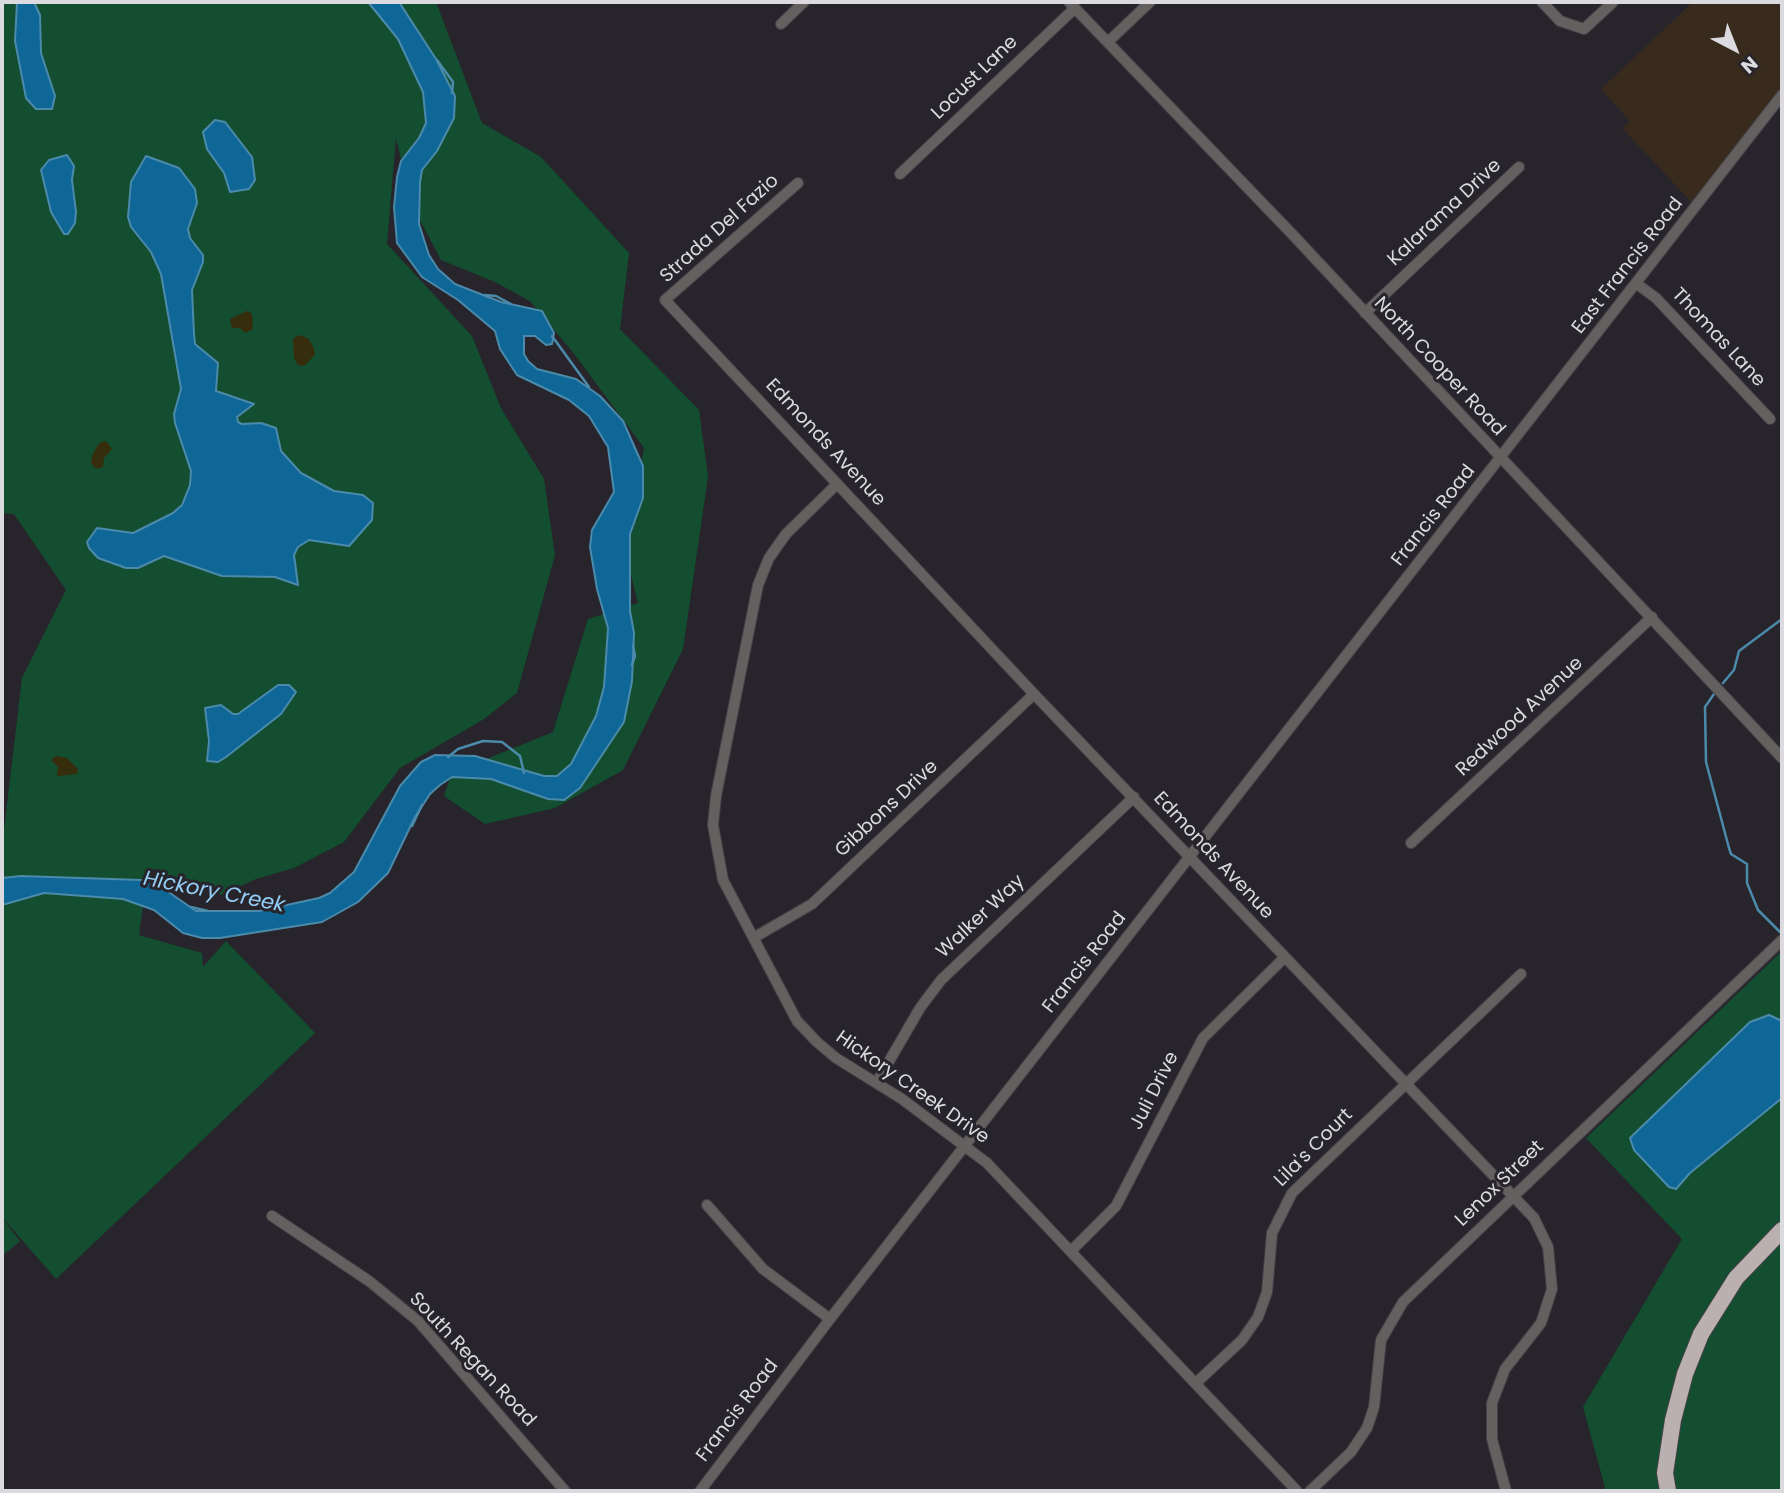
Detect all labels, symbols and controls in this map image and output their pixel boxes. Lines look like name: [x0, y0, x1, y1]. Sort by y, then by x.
north arrow: [1700, 14, 1770, 84]
street label: Locust Lane: [927, 31, 1023, 125]
text: N: [1735, 50, 1764, 80]
street label: Kalarama Drive: [1384, 155, 1506, 271]
street label: Strada Del Fazio: [656, 170, 784, 288]
street label: East Francis Road: [1568, 193, 1688, 339]
street label: Thomas Lane: [1666, 284, 1770, 392]
street label: North Cooper Road: [1369, 293, 1509, 441]
street label: Edmonds Avenue: [760, 375, 890, 511]
street label: Francis Road: [1387, 461, 1481, 571]
street label: Redwood Avenue: [1452, 652, 1588, 782]
street label: Gibbons Drive: [831, 756, 943, 862]
street label: Edmonds Avenue: [1148, 788, 1278, 924]
water label: Hickory Creek: [141, 867, 287, 919]
street label: Walker Way: [932, 871, 1030, 963]
street label: Francis Road: [1038, 908, 1132, 1018]
street label: Hickory Creek Drive: [831, 1026, 993, 1150]
street label: Juli Drive: [1126, 1048, 1184, 1134]
street label: Lila's Court: [1270, 1104, 1358, 1192]
street label: Lenox Street: [1451, 1136, 1549, 1232]
street label: South Regan Road: [404, 1288, 540, 1432]
street label: Francis Road: [692, 1355, 784, 1467]

